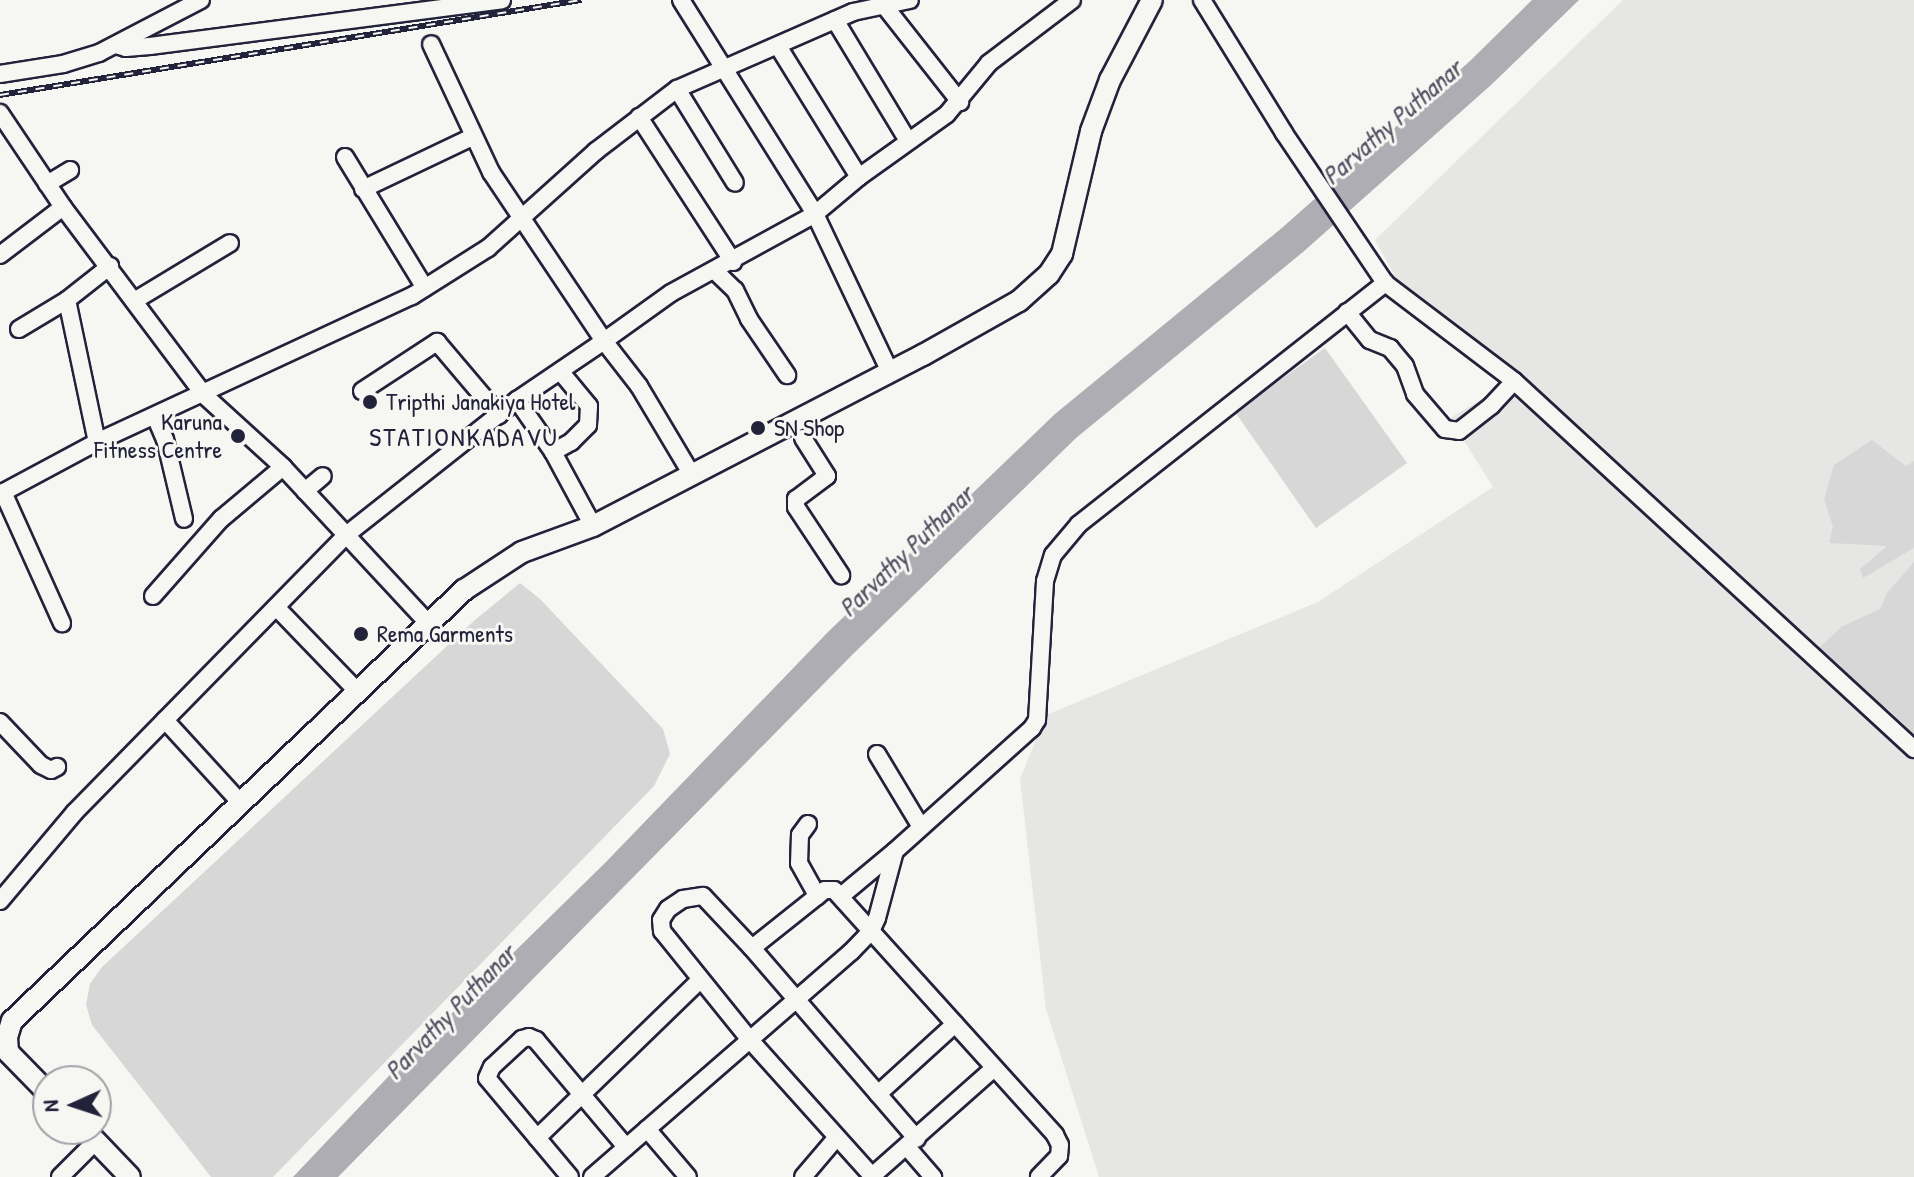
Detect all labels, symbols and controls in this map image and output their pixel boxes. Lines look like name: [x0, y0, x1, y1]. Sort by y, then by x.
water label: Parvathy Puthanar: [1316, 53, 1468, 191]
place label: Tripthi Janakiya Hotel: [386, 388, 575, 416]
marker: Tripthi Janakiya Hotel: [361, 393, 379, 411]
place label: Karuna Fitness Centre: [94, 408, 222, 464]
place label: SN Shop: [774, 414, 844, 442]
marker: SN Shop: [749, 419, 767, 437]
district label: STATIONKADAVU: [369, 421, 559, 453]
marker: Karuna Fitness Centre: [229, 427, 247, 445]
water label: Parvathy Puthanar: [832, 479, 980, 623]
place label: Rema Garments: [377, 620, 513, 648]
marker: Rema Garments: [352, 625, 370, 643]
water label: Parvathy Puthanar: [378, 938, 522, 1086]
north arrow: [32, 1065, 112, 1145]
text: N: [35, 1100, 65, 1113]

